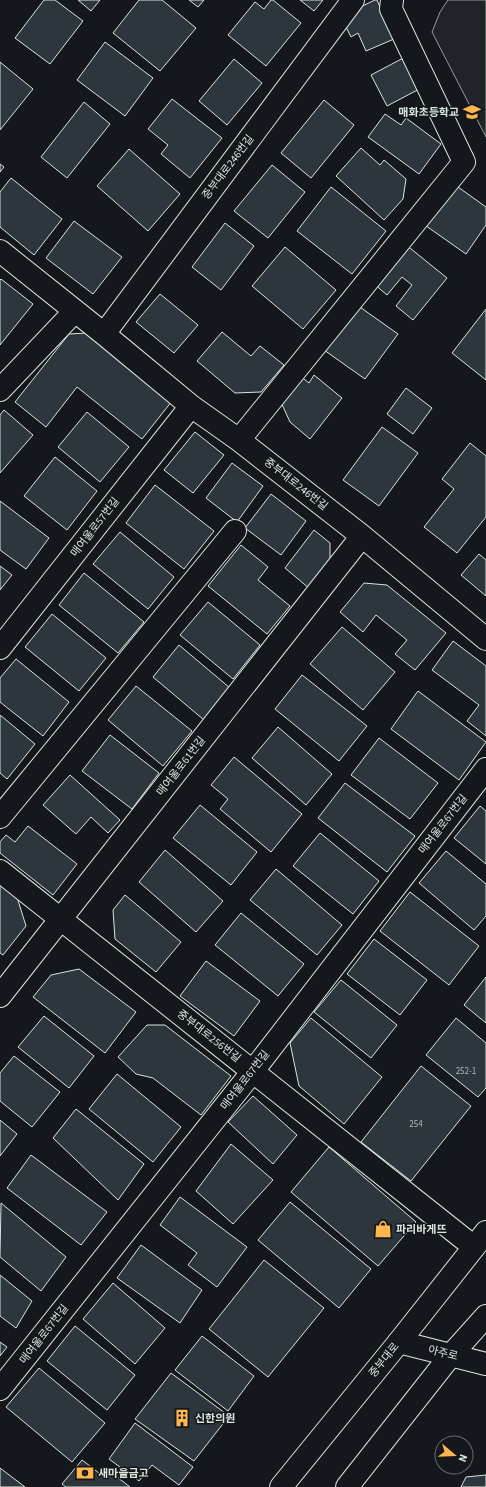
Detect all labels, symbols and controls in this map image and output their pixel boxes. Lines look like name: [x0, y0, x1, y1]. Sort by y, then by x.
school or university icon: 매화초등학교: [462, 102, 482, 122]
place label: 매화초등학교: [398, 105, 459, 120]
street label: 중부대로246번길: [199, 132, 257, 202]
street label: 중부대로246번길: [261, 454, 331, 514]
street label: 매여울로57번길: [67, 494, 123, 560]
street label: 매여울로61번길: [153, 733, 209, 799]
street label: 매여울로67번길: [415, 791, 471, 857]
street label: 중부대로256번길: [174, 1006, 244, 1066]
street label: 매여울로67번길: [217, 1047, 273, 1113]
house number: 252-1: [456, 1065, 476, 1078]
house number: 254: [409, 1118, 423, 1131]
shop icon: 파리바게뜨: [373, 1219, 393, 1239]
place label: 파리바게뜨: [396, 1222, 447, 1237]
street label: 매여울로67번길: [16, 1301, 72, 1367]
street label: 중부대로: [365, 1340, 403, 1380]
street label: 아주로: [426, 1342, 460, 1364]
building icon: 신한의원: [172, 1408, 192, 1428]
place label: 신한의원: [195, 1411, 235, 1426]
north arrow: [434, 1435, 474, 1475]
text: N: [455, 1452, 471, 1464]
bank icon: 새마을금고: [75, 1463, 95, 1483]
place label: 새마을금고: [98, 1466, 149, 1481]

